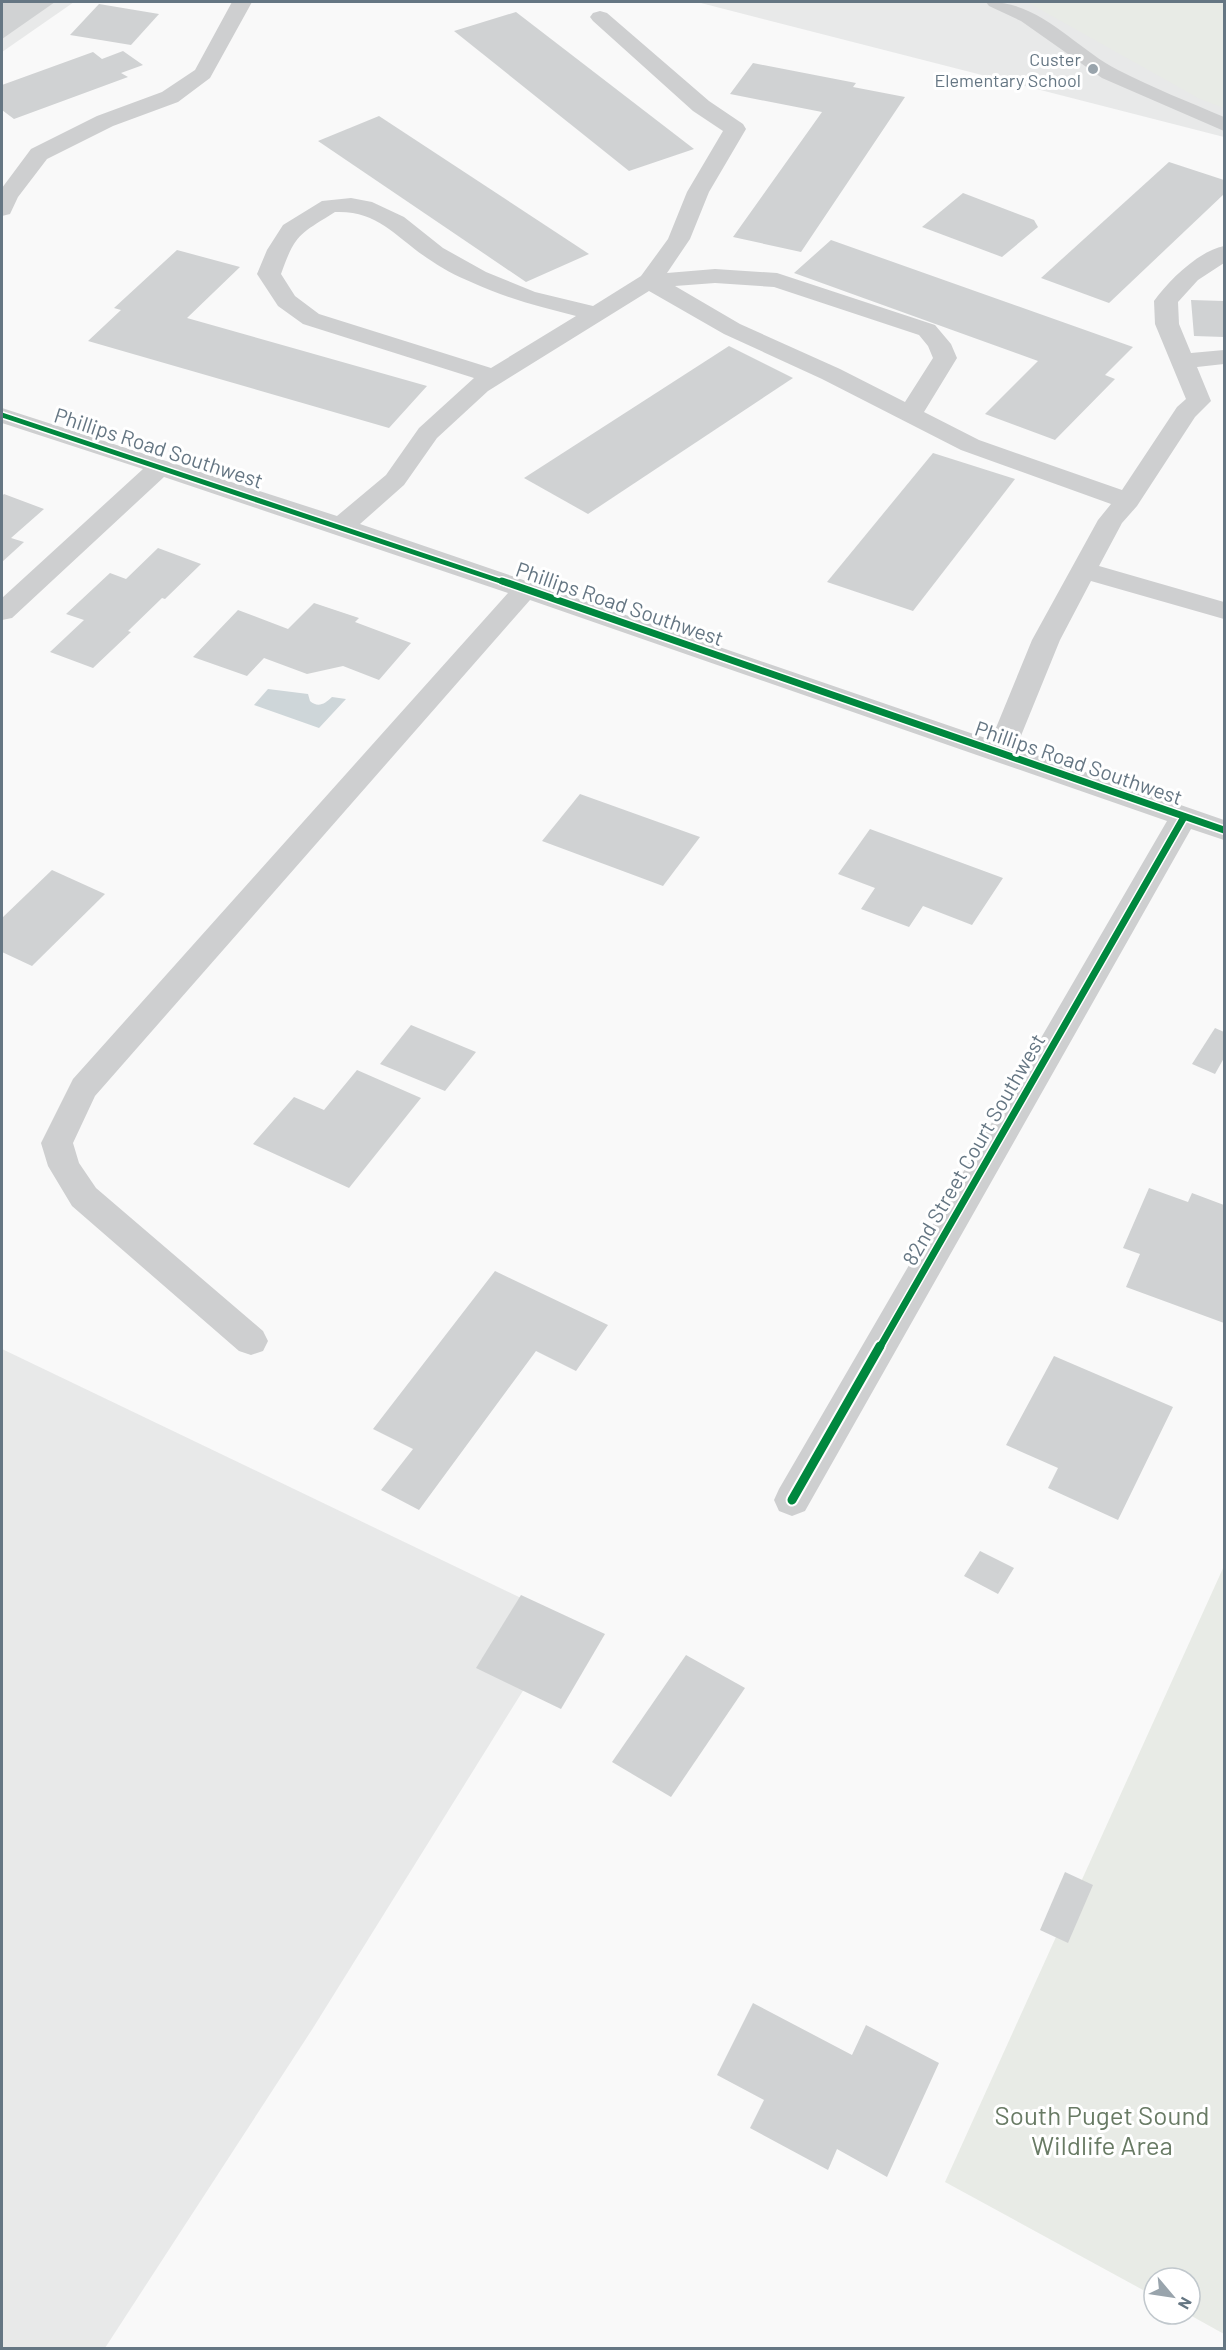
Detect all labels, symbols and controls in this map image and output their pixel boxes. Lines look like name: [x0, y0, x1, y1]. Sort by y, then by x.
place label: Custer Elementary School: [934, 48, 1081, 91]
marker: Custer Elementary School: [1086, 62, 1100, 76]
street label: Phillips Road Southwest: [52, 401, 266, 493]
street label: Phillips Road Southwest: [513, 556, 727, 650]
street label: Phillips Road Southwest: [972, 715, 1186, 809]
street label: 82nd Street Court Southwest: [896, 1029, 1050, 1269]
park label: South Puget Sound Wildlife Area: [995, 2099, 1209, 2160]
north arrow: [1142, 2266, 1202, 2326]
text: N: [1175, 2294, 1196, 2313]

